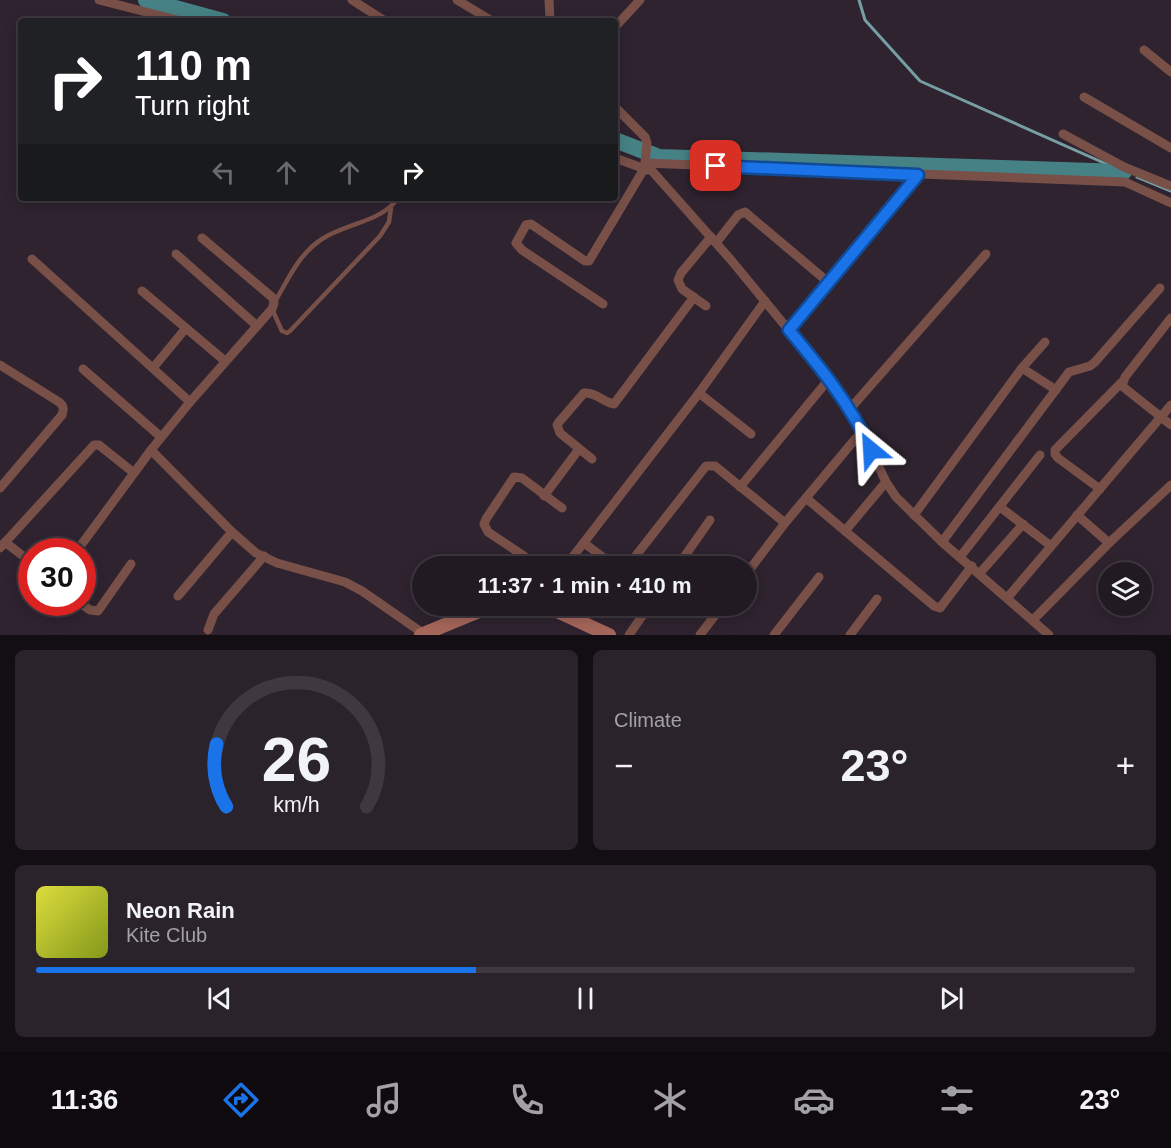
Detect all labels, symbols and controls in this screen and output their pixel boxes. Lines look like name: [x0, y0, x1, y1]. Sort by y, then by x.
icon: right: [36, 42, 114, 120]
text: 110 m: [135, 42, 252, 89]
text: Turn right: [135, 91, 250, 121]
pin: [690, 140, 741, 191]
icon: arrive: [699, 149, 732, 182]
icon: left: [207, 156, 240, 189]
icon: ahead: [270, 156, 303, 189]
icon: ahead: [333, 156, 366, 189]
icon: right: [396, 156, 429, 189]
position arrow: [839, 418, 903, 482]
speed limit sign: 30: [18, 538, 96, 616]
map controls: [1098, 562, 1152, 616]
button: layers: [1098, 562, 1152, 616]
text: 11:37 · 1 min · 410 m: [478, 573, 692, 598]
text: Climate: [614, 709, 682, 731]
text: 26: [262, 725, 331, 794]
text: 23°: [840, 740, 909, 791]
text: −: [614, 747, 633, 784]
text: +: [1116, 747, 1135, 784]
text: km/h: [273, 793, 320, 817]
text: Neon Rain: [126, 898, 235, 923]
text: Kite Club: [126, 924, 207, 946]
icon: previous: [203, 982, 236, 1015]
icon: pause: [569, 982, 602, 1015]
icon: next: [935, 982, 968, 1015]
icon: directions: [220, 1079, 262, 1121]
icon: music: [363, 1079, 405, 1121]
icon: phone: [506, 1079, 548, 1121]
icon: climate: [649, 1079, 691, 1121]
icon: car: [793, 1079, 835, 1121]
icon: filters: [936, 1079, 978, 1121]
text: 11:36: [51, 1085, 118, 1115]
text: 23°: [1079, 1085, 1120, 1115]

